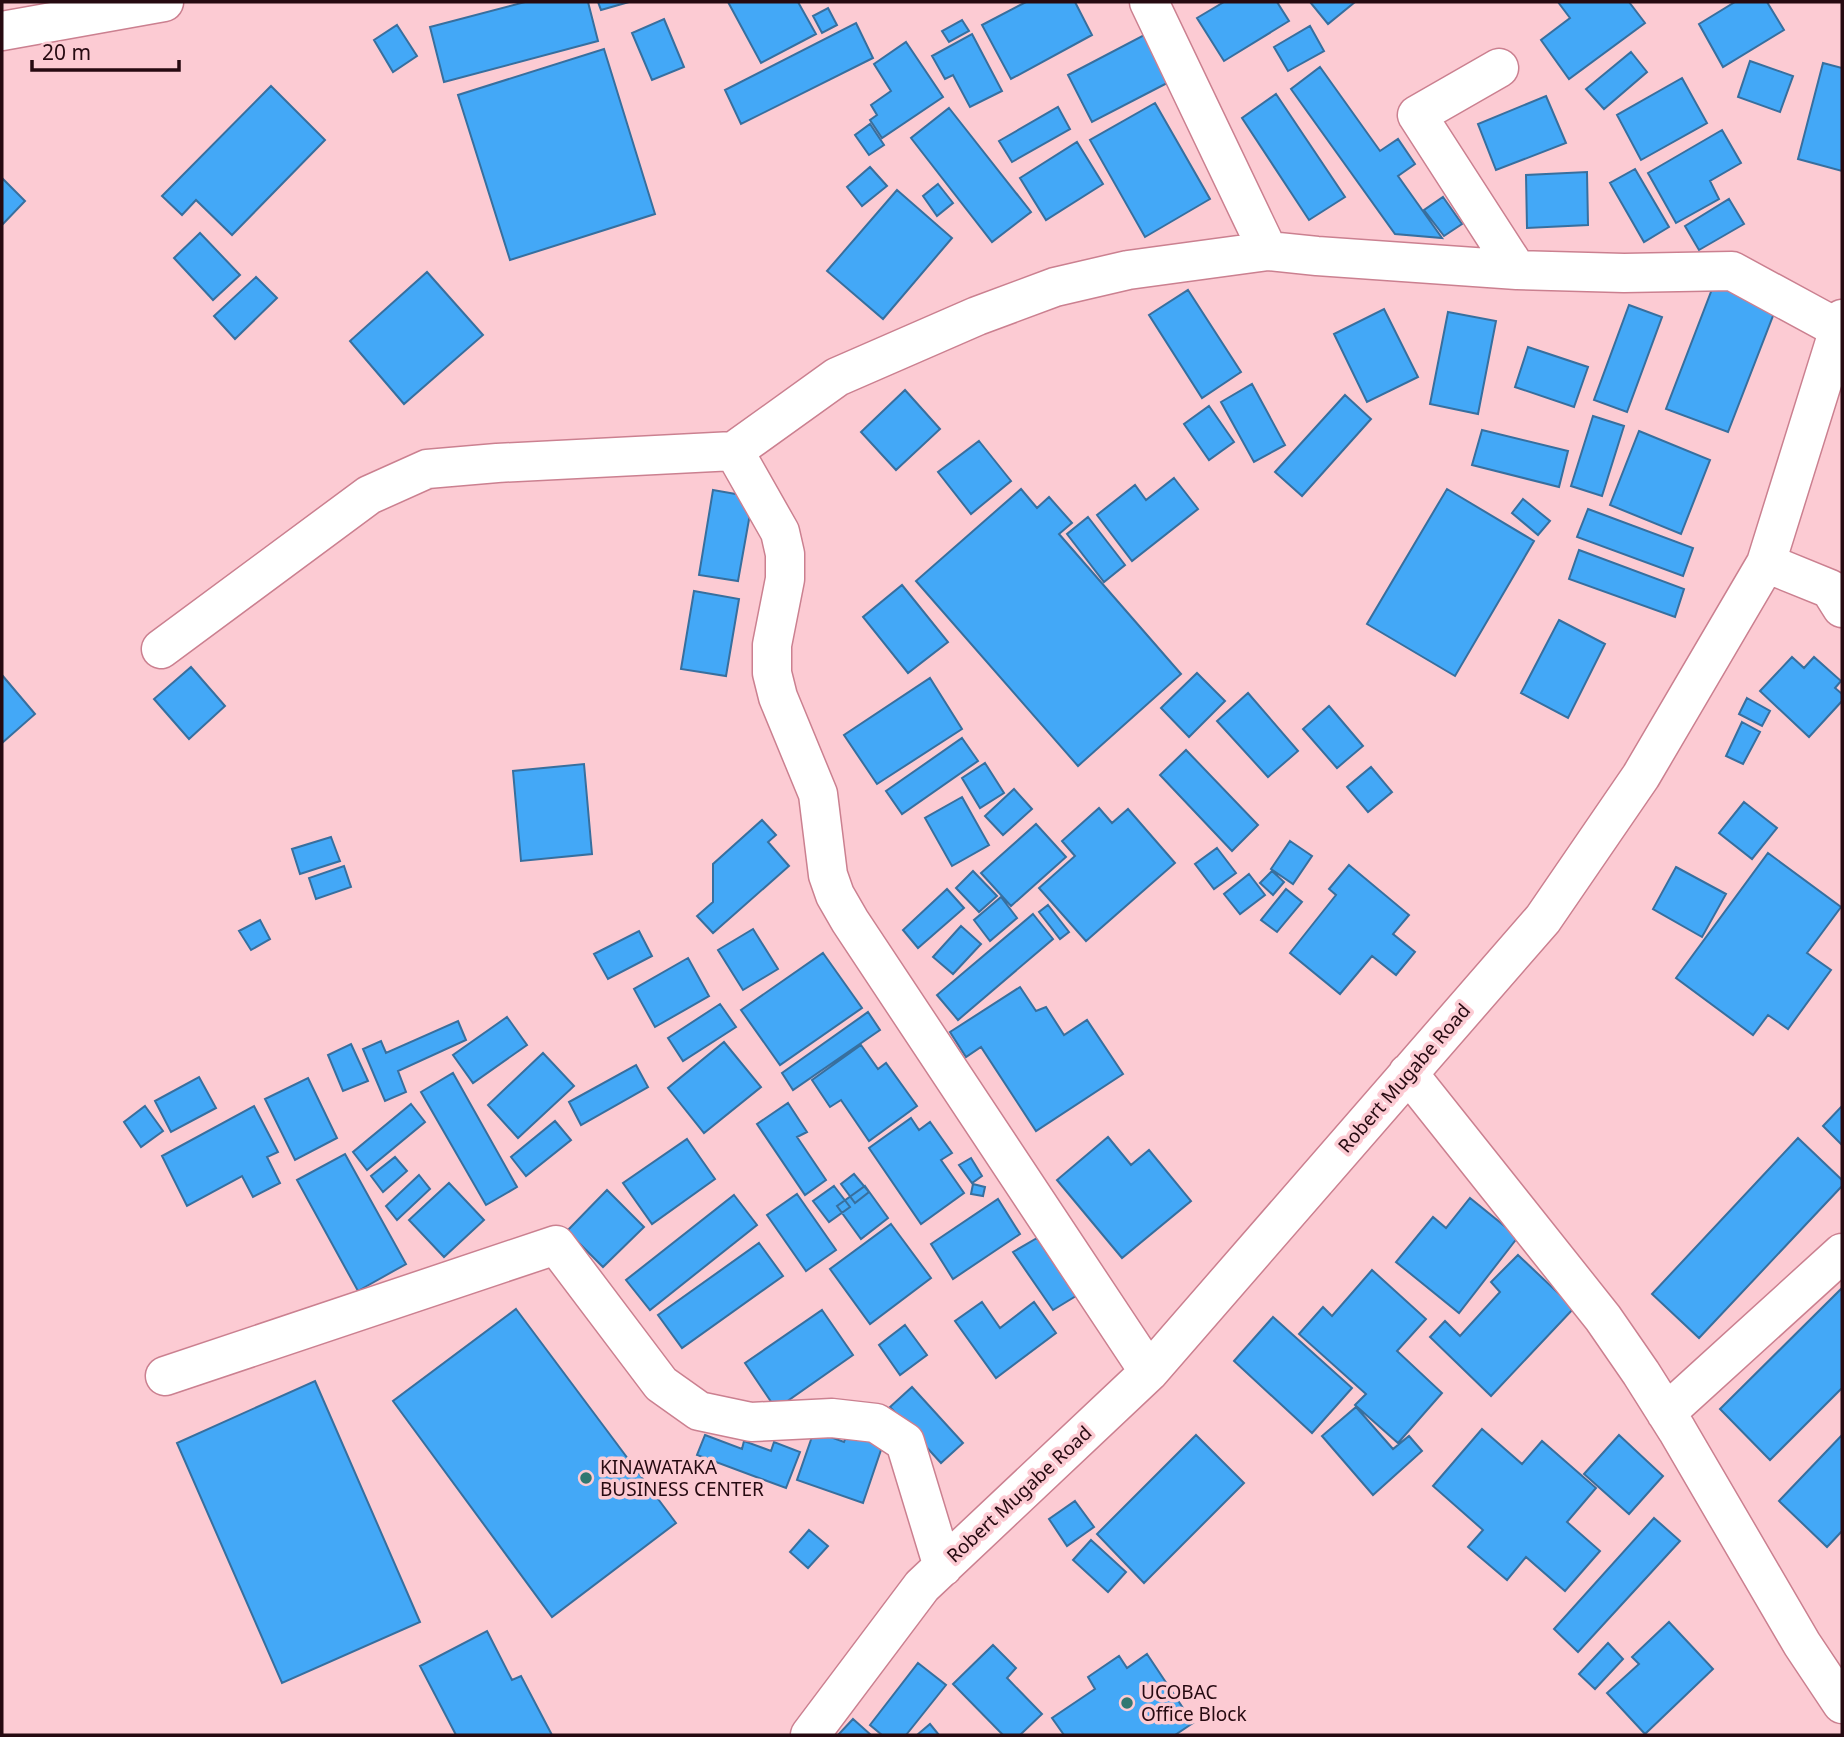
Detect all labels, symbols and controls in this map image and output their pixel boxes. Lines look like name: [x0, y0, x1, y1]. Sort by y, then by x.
scale bar: [32, 28, 178, 72]
text: 20 m: [42, 38, 91, 66]
street label: Robert Mugabe Road: [1332, 998, 1476, 1158]
street label: Robert Mugabe Road: [941, 1420, 1097, 1568]
place label: KINAWATAKA BUSINESS CENTER: [600, 1454, 764, 1502]
marker: KINAWATAKA BUSINESS CENTER: [578, 1470, 594, 1486]
place label: UCOBAC Office Block: [1141, 1679, 1247, 1727]
marker: UCOBAC Office Block: [1119, 1695, 1135, 1711]

